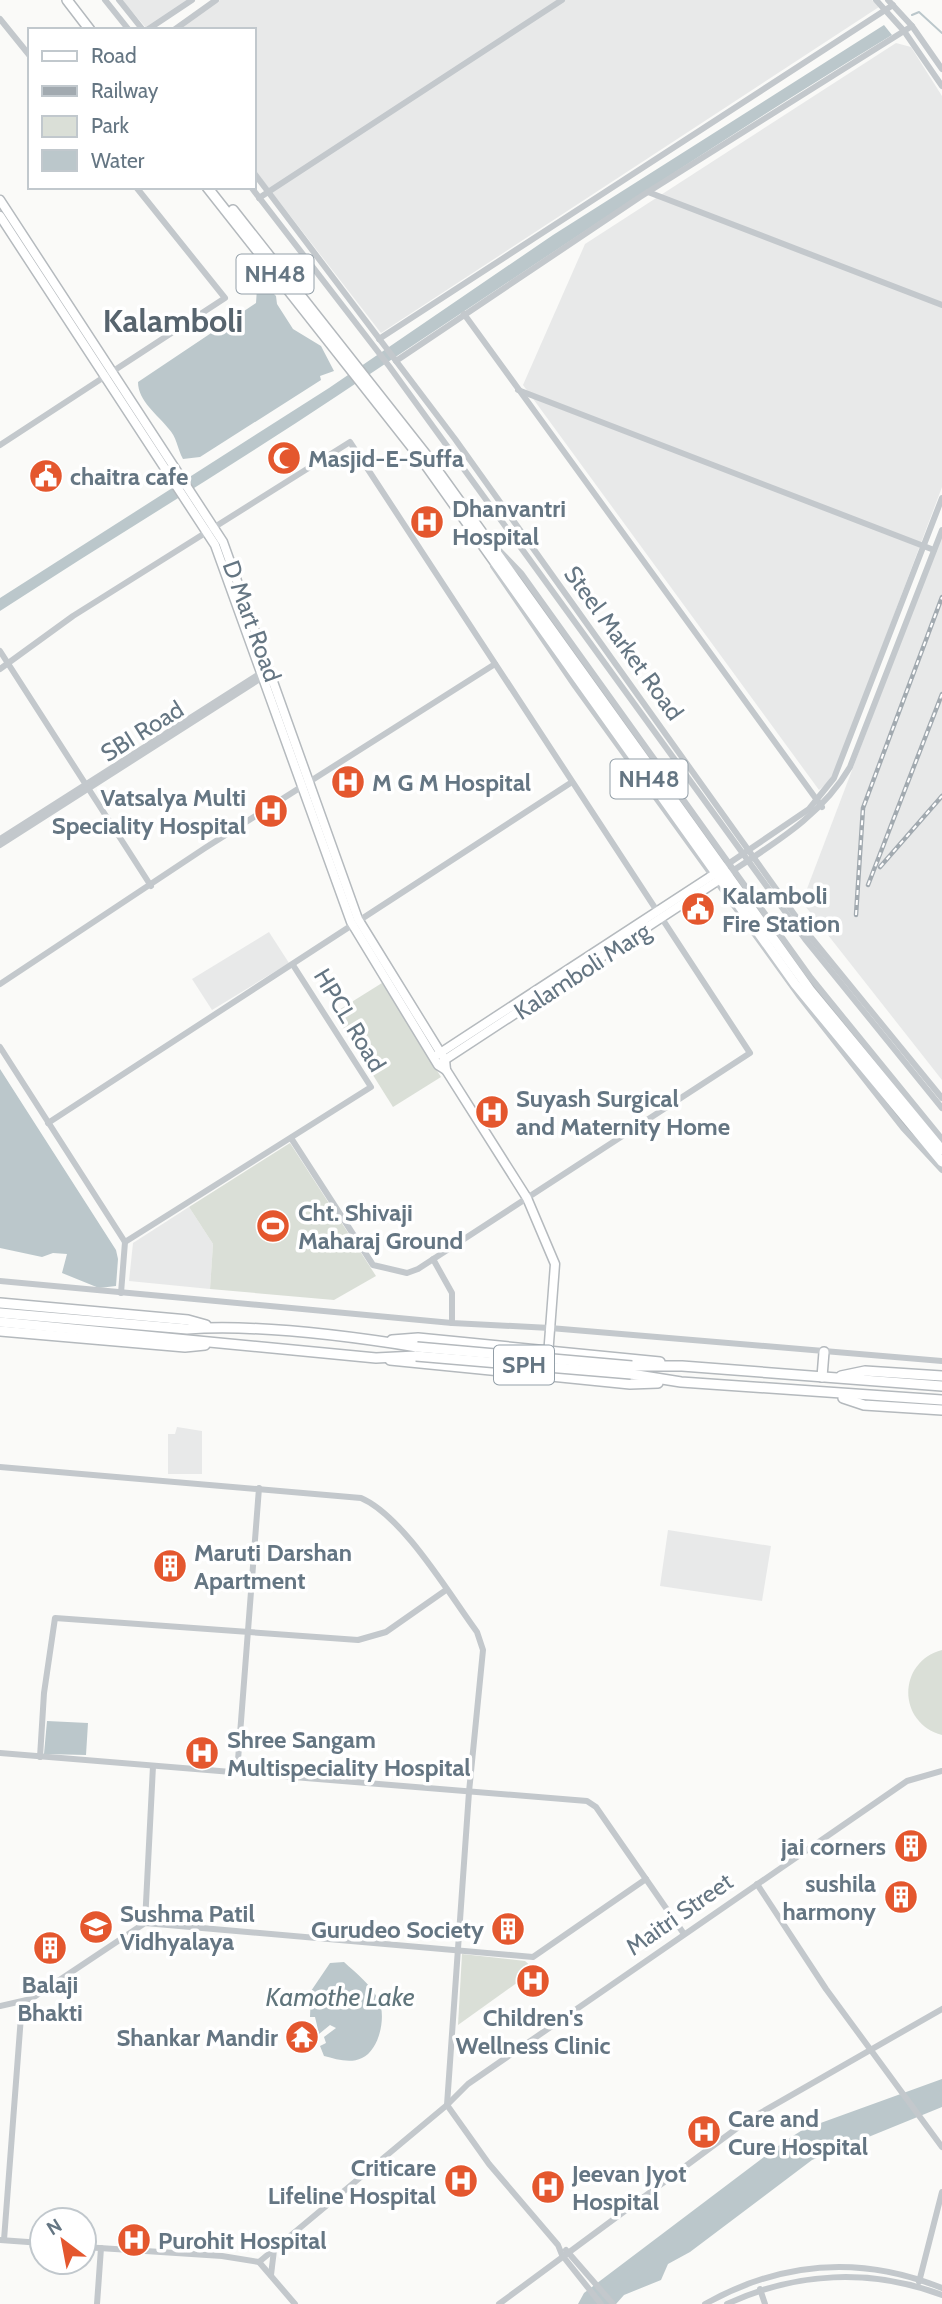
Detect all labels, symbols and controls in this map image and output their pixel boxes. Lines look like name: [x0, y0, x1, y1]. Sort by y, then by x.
legend: [28, 28, 256, 189]
text: Road: [91, 43, 137, 68]
text: Railway: [91, 78, 159, 103]
text: Park: [91, 113, 129, 138]
text: Water: [91, 148, 145, 173]
road number: NH48: [236, 255, 314, 294]
district label: Kalamboli: [103, 301, 243, 340]
mosque icon: Masjid-E-Suffa: [265, 439, 303, 477]
place label: Masjid-E-Suffa: [308, 444, 464, 473]
public building icon: chaitra cafe: [27, 457, 65, 495]
place label: chaitra cafe: [70, 462, 188, 491]
place label: Dhanvantri Hospital: [452, 494, 566, 551]
hospital icon: Dhanvantri Hospital: [408, 503, 446, 541]
street label: D Mart Road: [217, 556, 287, 686]
street label: Steel Market Road: [558, 560, 690, 726]
street label: SBI Road: [95, 694, 189, 768]
road number: NH48: [610, 760, 688, 799]
hospital icon: M G M Hospital: [329, 763, 367, 801]
place label: M G M Hospital: [372, 768, 531, 797]
place label: Vatsalya Multi Speciality Hospital: [52, 783, 246, 840]
hospital icon: Vatsalya Multi Speciality Hospital: [252, 792, 290, 830]
place label: Kalamboli Fire Station: [722, 881, 840, 938]
public building icon: Kalamboli Fire Station: [679, 890, 717, 928]
street label: Kalamboli Marg: [509, 916, 656, 1026]
street label: HPCL Road: [308, 963, 392, 1077]
place label: Suyash Surgical and Maternity Home: [516, 1084, 730, 1141]
hospital icon: Suyash Surgical and Maternity Home: [473, 1093, 511, 1131]
place label: Cht. Shivaji Maharaj Ground: [298, 1198, 463, 1255]
sports icon: Cht. Shivaji Maharaj Ground: [254, 1207, 292, 1245]
road number: SPH: [494, 1346, 554, 1384]
place label: Maruti Darshan Apartment: [194, 1538, 352, 1595]
building icon: Maruti Darshan Apartment: [151, 1547, 189, 1585]
place label: Shree Sangam Multispeciality Hospital: [227, 1725, 471, 1782]
hospital icon: Shree Sangam Multispeciality Hospital: [183, 1734, 221, 1772]
building icon: jai corners: [892, 1827, 930, 1865]
place label: jai corners: [780, 1832, 886, 1861]
street label: Maitri Street: [620, 1867, 738, 1961]
place label: sushila harmony: [783, 1869, 876, 1926]
building icon: sushila harmony: [882, 1878, 920, 1916]
place label: Sushma Patil Vidhyalaya: [120, 1899, 255, 1956]
school or university icon: Sushma Patil Vidhyalaya: [77, 1908, 115, 1946]
building icon: Gurudeo Society: [489, 1910, 527, 1948]
place label: Gurudeo Society: [311, 1915, 484, 1944]
building icon: Balaji Bhakti: [31, 1929, 69, 1967]
hospital icon: Children's Wellness Clinic: [514, 1962, 552, 2000]
place label: Balaji Bhakti: [17, 1970, 83, 2027]
water label: Kamothe Lake: [265, 1981, 415, 2013]
place label: Children's Wellness Clinic: [455, 2003, 611, 2060]
temple icon: Shankar Mandir: [283, 2018, 321, 2056]
place label: Shankar Mandir: [117, 2023, 278, 2052]
place label: Care and Cure Hospital: [728, 2104, 868, 2161]
hospital icon: Care and Cure Hospital: [685, 2113, 723, 2151]
place label: Criticare Lifeline Hospital: [268, 2153, 436, 2210]
place label: Jeevan Jyot Hospital: [571, 2159, 686, 2216]
hospital icon: Criticare Lifeline Hospital: [442, 2162, 480, 2200]
hospital icon: Jeevan Jyot Hospital: [529, 2168, 567, 2206]
north arrow: [28, 2206, 98, 2276]
text: N: [42, 2214, 66, 2240]
hospital icon: Purohit Hospital: [115, 2221, 153, 2259]
place label: Purohit Hospital: [158, 2226, 326, 2255]

